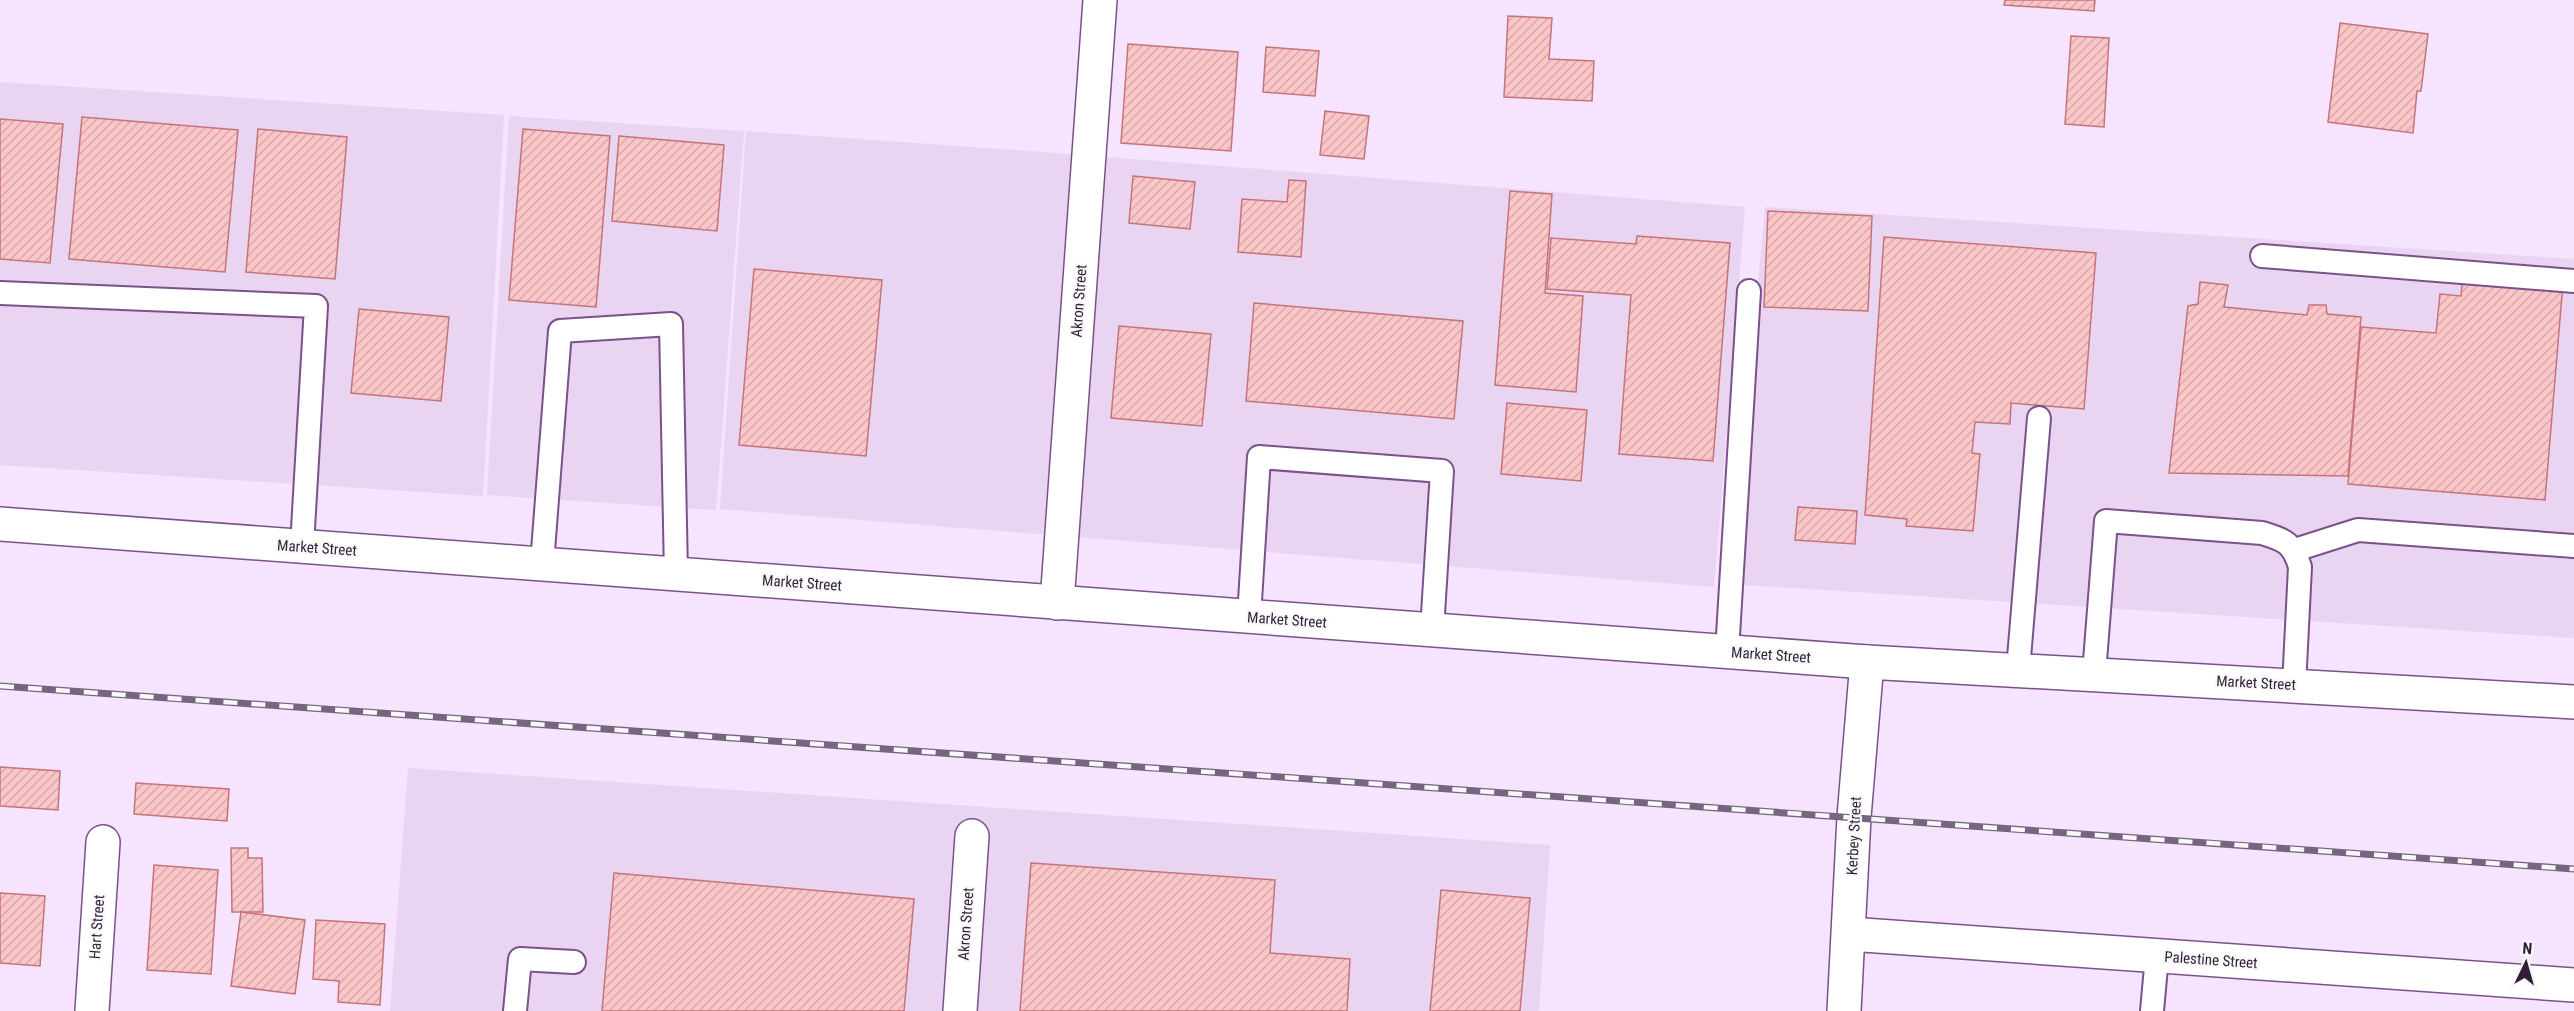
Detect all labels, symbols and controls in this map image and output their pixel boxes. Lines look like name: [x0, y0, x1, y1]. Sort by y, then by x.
street label: Akron Street: [1067, 264, 1091, 338]
street label: Market Street: [277, 536, 357, 560]
street label: Market Street: [762, 571, 842, 595]
street label: Market Street: [1247, 608, 1327, 632]
street label: Market Street: [1731, 643, 1811, 667]
street label: Market Street: [2216, 672, 2296, 694]
street label: Kerbey Street: [1843, 796, 1865, 876]
street label: Akron Street: [954, 887, 978, 961]
street label: Hart Street: [86, 894, 108, 960]
north arrow: [2496, 933, 2556, 993]
text: N: [2522, 939, 2533, 958]
street label: Palestine Street: [2164, 948, 2258, 972]

